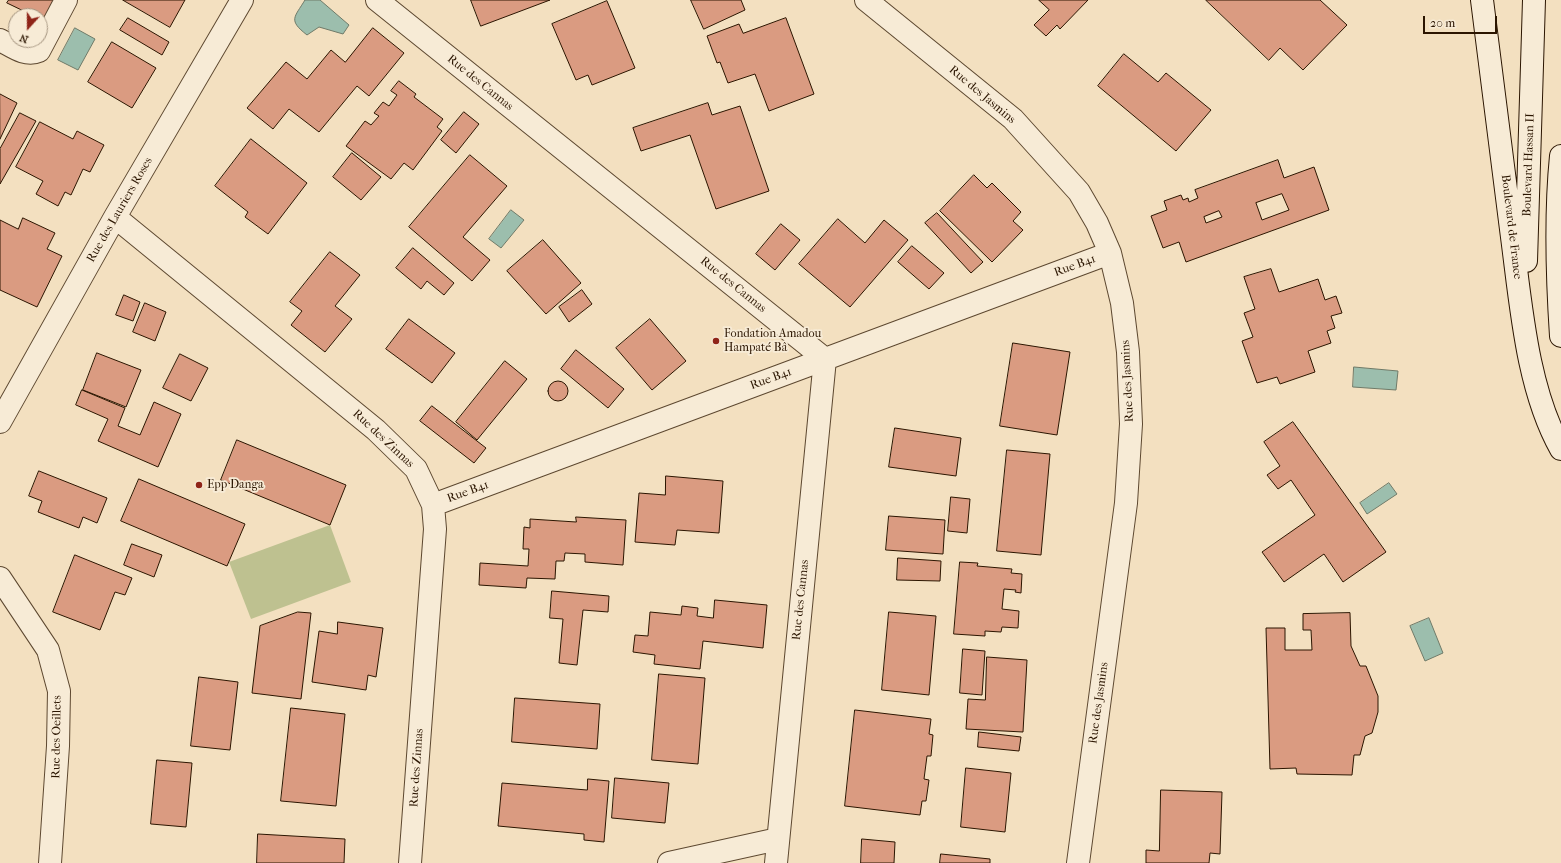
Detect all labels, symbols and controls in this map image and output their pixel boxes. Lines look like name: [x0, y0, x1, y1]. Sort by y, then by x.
north arrow: [8, 8, 48, 48]
scale bar: [1425, 8, 1499, 34]
text: 20 m: [1430, 16, 1455, 30]
text: N: [18, 31, 30, 46]
street label: Rue des Cannas: [444, 52, 516, 114]
street label: Rue des Jasmins: [946, 63, 1018, 127]
street label: Boulevard Hassan II: [1520, 113, 1538, 217]
street label: Rue des Lauriers Roses: [84, 155, 156, 265]
street label: Boulevard de France: [1497, 174, 1525, 280]
street label: Rue B41: [1052, 252, 1098, 280]
street label: Rue des Cannas: [697, 254, 769, 316]
place label: Fondation Amadou Hampaté Bâ: [724, 327, 821, 355]
marker: Fondation Amadou Hampaté Bâ: [711, 336, 721, 346]
street label: Rue des Jasmins: [1119, 339, 1137, 423]
street label: Rue B41: [748, 365, 794, 393]
street label: Rue des Zinnas: [349, 407, 417, 471]
place label: Epp Danga: [207, 478, 264, 492]
street label: Rue B41: [445, 478, 491, 506]
marker: Epp Danga: [194, 480, 204, 490]
street label: Rue des Cannas: [790, 559, 812, 641]
street label: Rue des Jasmins: [1086, 661, 1112, 745]
street label: Rue des Oeillets: [49, 695, 65, 779]
street label: Rue des Zinnas: [407, 728, 427, 808]

